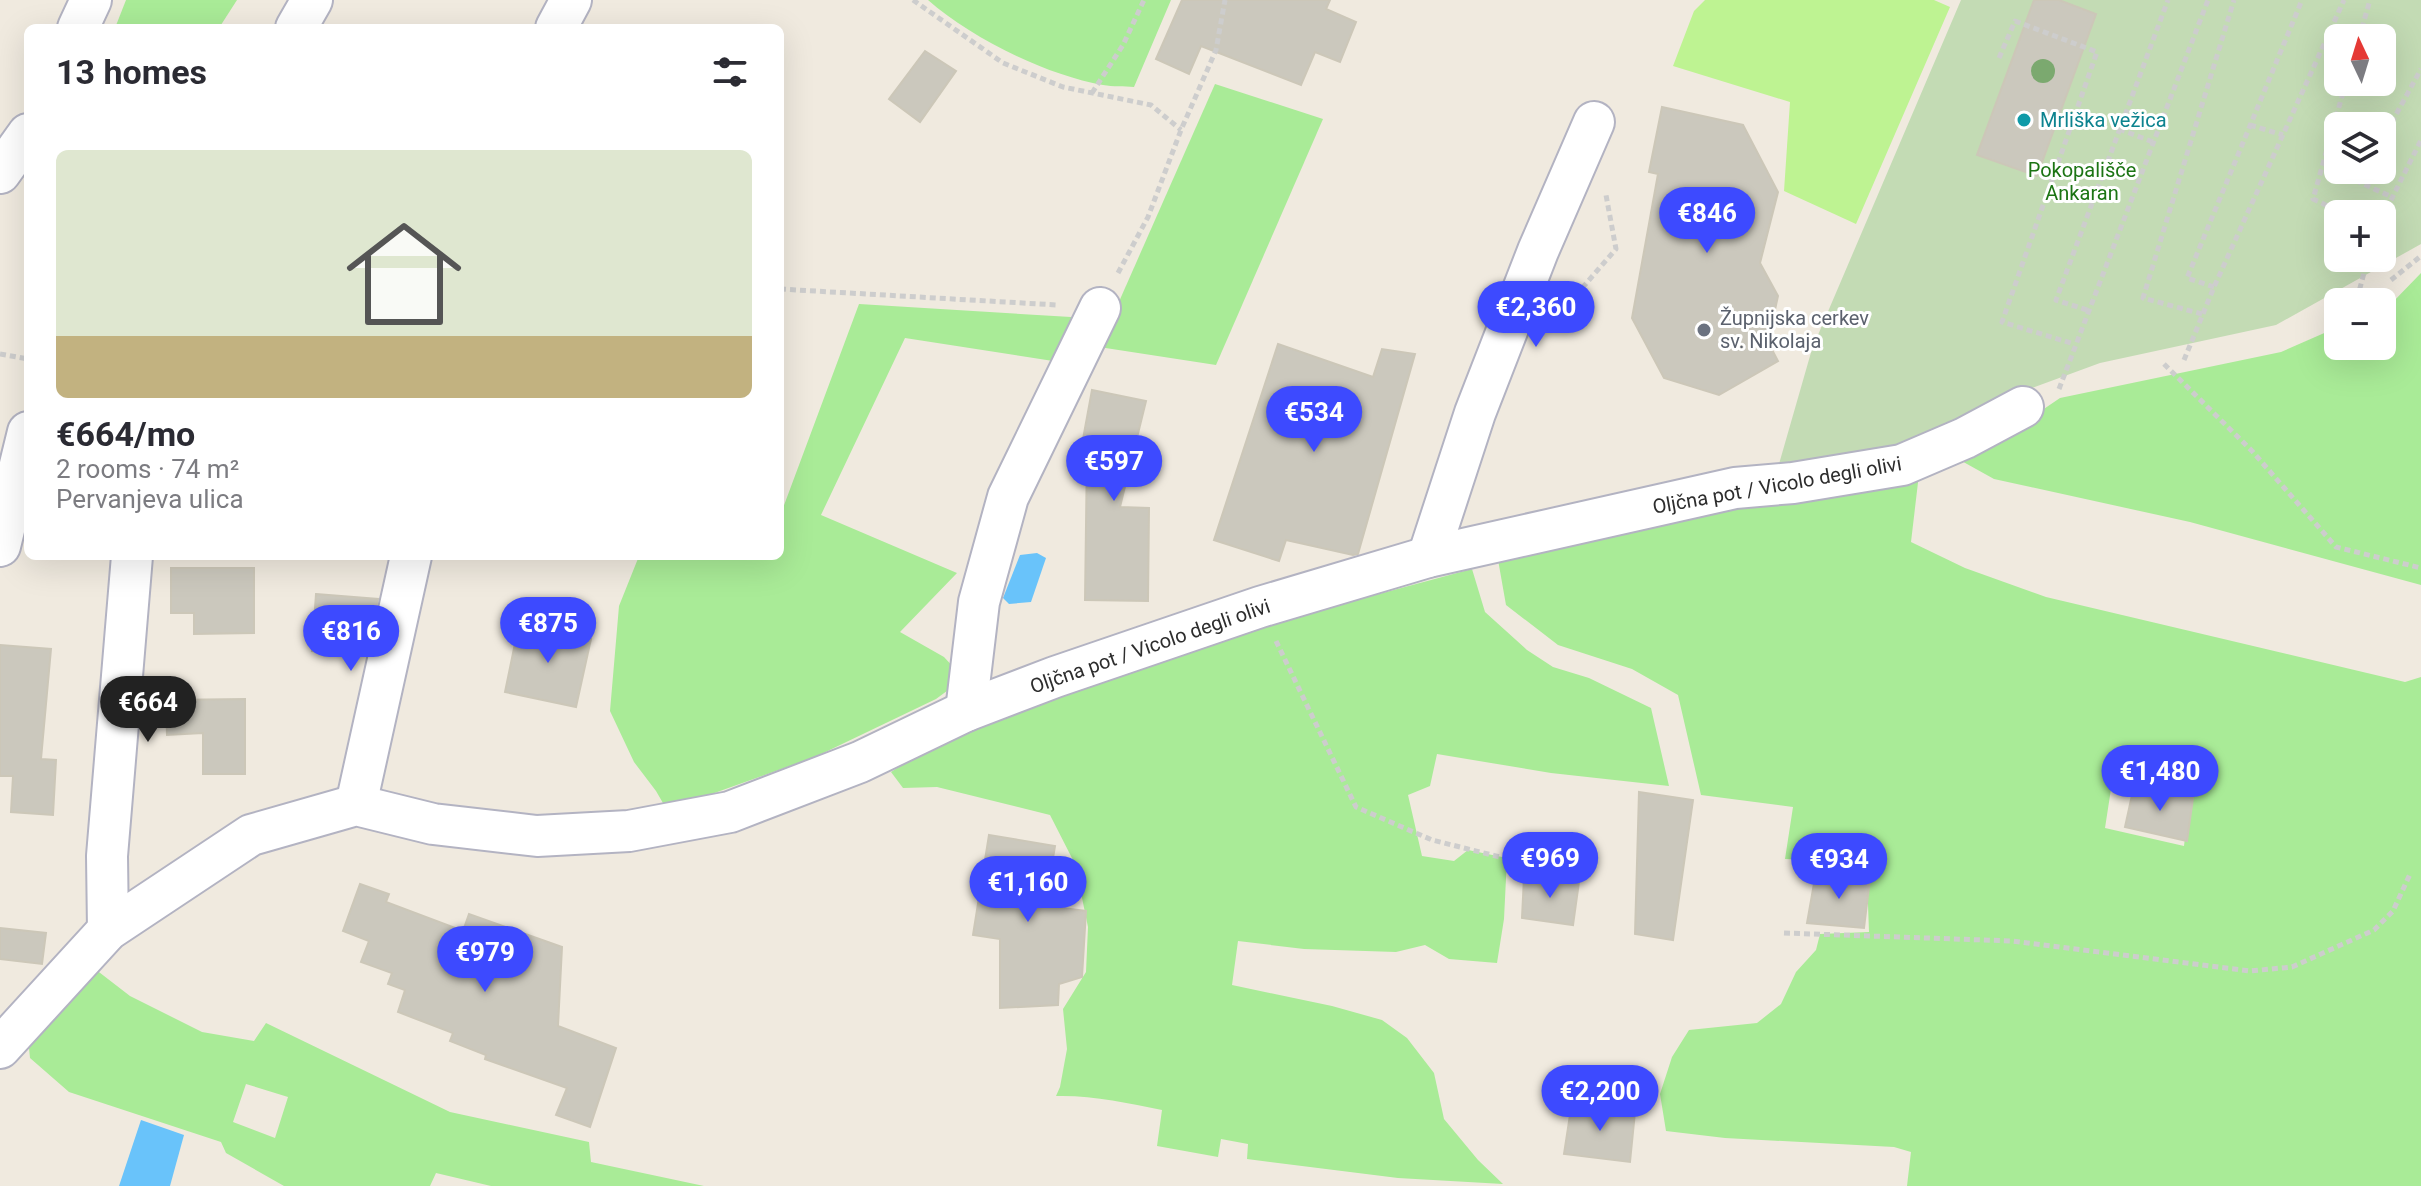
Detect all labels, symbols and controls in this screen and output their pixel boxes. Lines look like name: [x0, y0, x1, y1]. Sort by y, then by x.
north arrow: [2324, 24, 2396, 96]
map controls: [2324, 24, 2396, 360]
icon: filters: [708, 50, 752, 94]
text: 13 homes: [56, 52, 207, 92]
place label: Mrliška vežica: [2040, 108, 2167, 132]
marker: Mrliška vežica: [2015, 111, 2033, 129]
button: layers: [2324, 112, 2396, 184]
park label: Pokopališče Ankaran: [2028, 158, 2136, 205]
pin: €846: [1660, 187, 1754, 255]
text: €846: [1677, 198, 1737, 228]
button: +: [2324, 200, 2396, 272]
icon: home: [332, 202, 476, 346]
pin: €2,360: [1471, 281, 1601, 349]
button: −: [2324, 288, 2396, 360]
text: €2,360: [1496, 292, 1576, 322]
place label: Župnijska cerkev sv. Nikolaja: [1720, 306, 1869, 353]
marker: Župnijska cerkev sv. Nikolaja: [1695, 321, 1713, 339]
pin: €534: [1267, 386, 1361, 454]
text: €534: [1284, 397, 1344, 427]
text: €664/mo: [56, 414, 195, 454]
pin: €597: [1067, 435, 1161, 503]
text: €597: [1084, 446, 1144, 476]
street label: Oljčna pot / Vicolo degli olivi: [1651, 451, 1903, 519]
text: 2 rooms · 74 m²: [56, 454, 239, 484]
text: Pervanjeva ulica: [56, 484, 244, 514]
street label: Oljčna pot / Vicolo degli olivi: [1027, 594, 1273, 698]
pin: €875: [501, 597, 595, 665]
pin: €816: [304, 605, 398, 673]
text: €875: [518, 608, 578, 638]
text: €816: [321, 616, 381, 646]
pin: €664: [101, 676, 195, 744]
text: €664: [118, 687, 178, 717]
pin: €1,480: [2095, 745, 2225, 813]
text: €1,480: [2120, 756, 2200, 786]
pin: €969: [1503, 832, 1597, 900]
pin: €934: [1792, 833, 1886, 901]
text: €969: [1520, 843, 1580, 873]
text: €934: [1809, 844, 1869, 874]
pin: €1,160: [963, 856, 1093, 924]
text: €1,160: [988, 867, 1068, 897]
pin: €979: [438, 926, 532, 994]
text: €979: [455, 937, 515, 967]
pin: €2,200: [1535, 1065, 1665, 1133]
text: €2,200: [1560, 1076, 1640, 1106]

